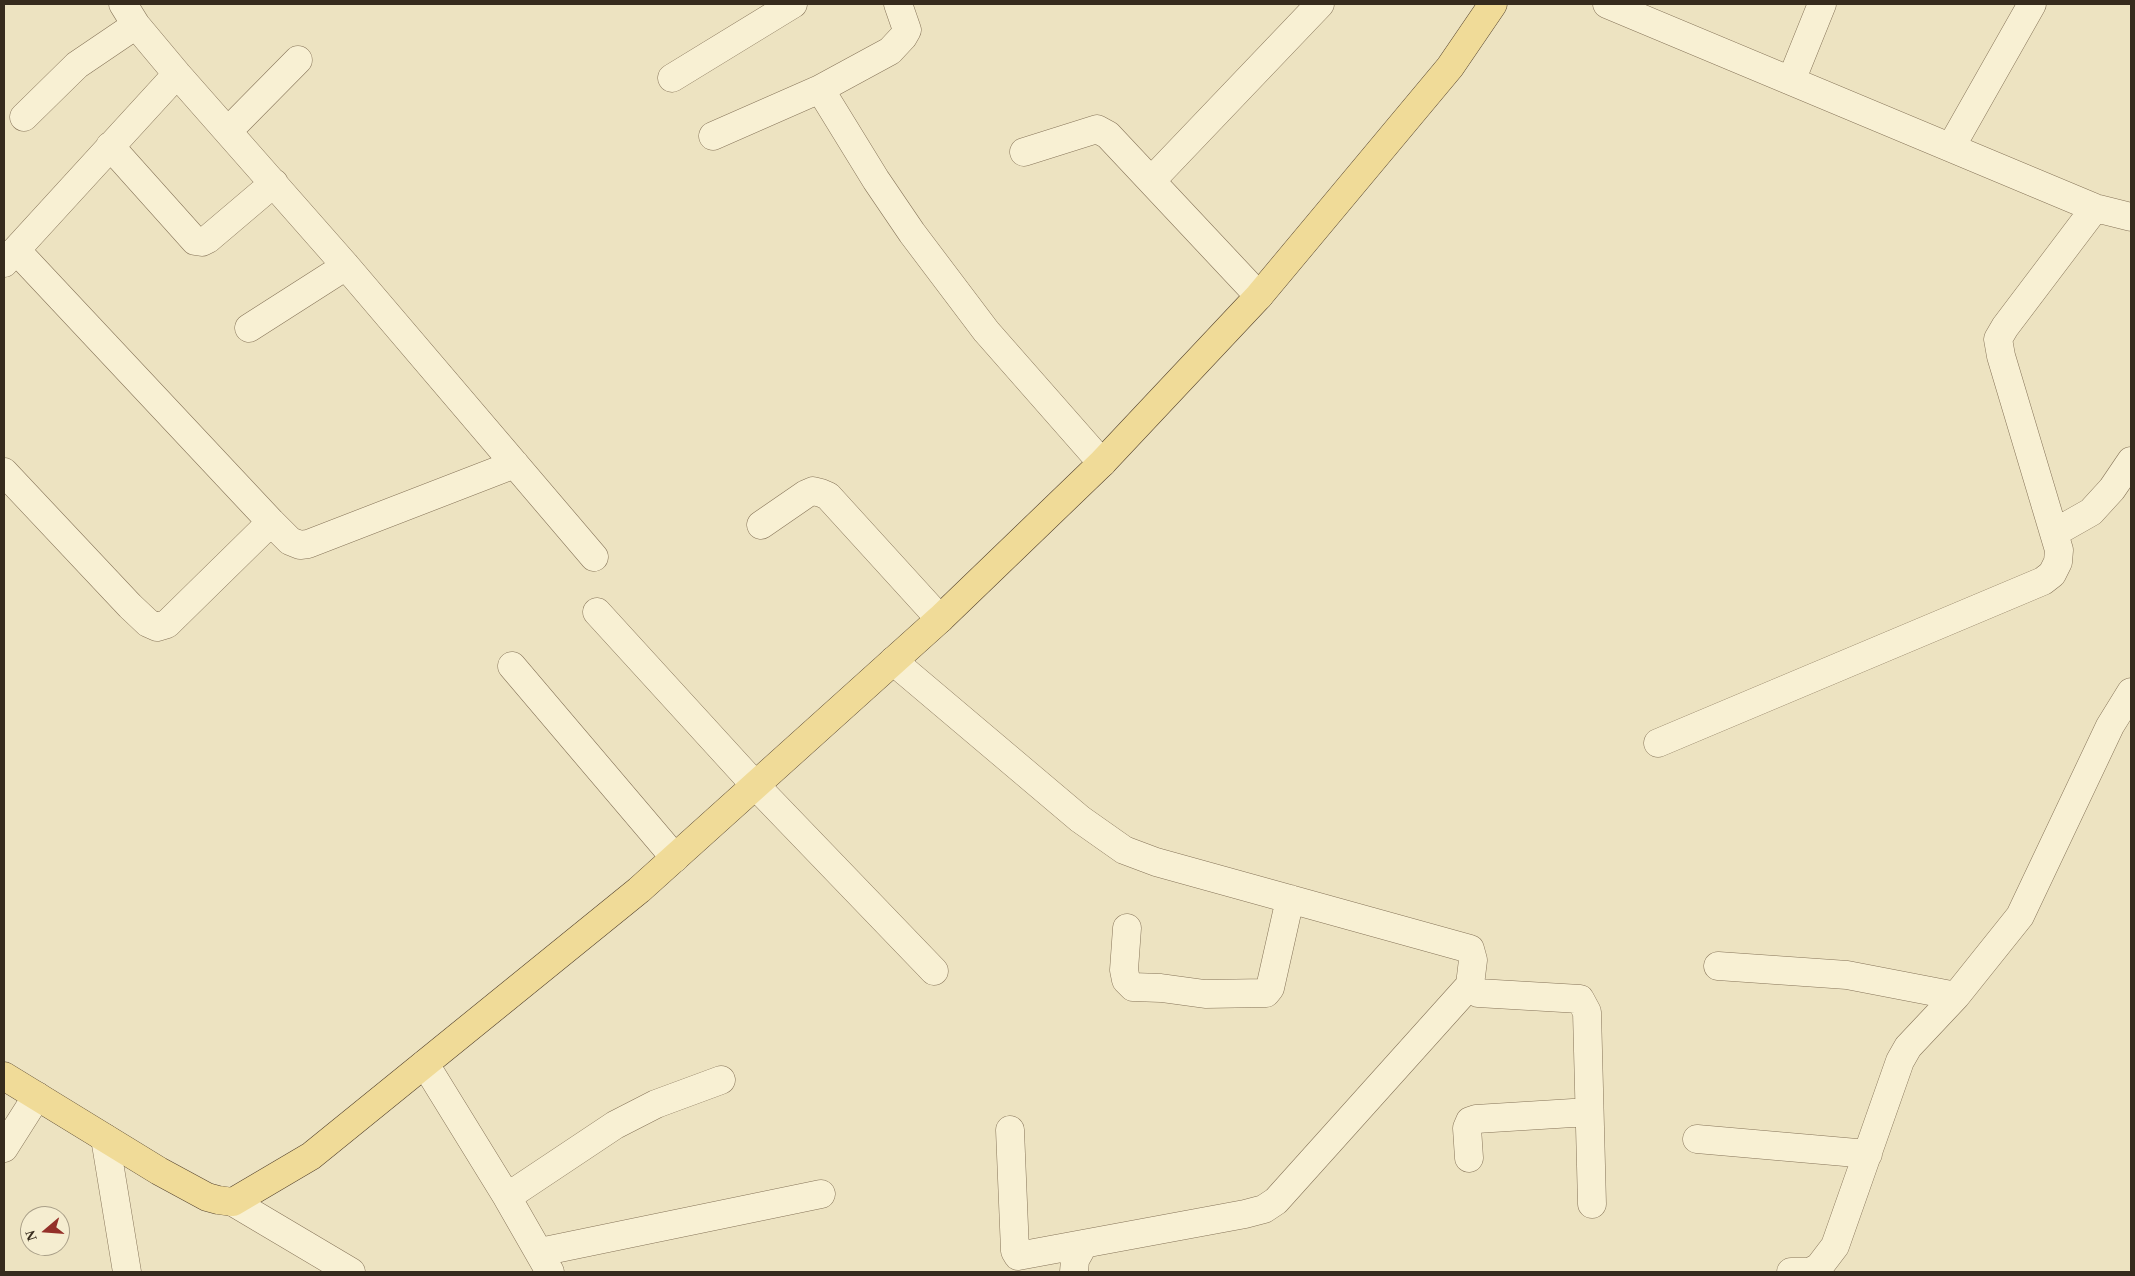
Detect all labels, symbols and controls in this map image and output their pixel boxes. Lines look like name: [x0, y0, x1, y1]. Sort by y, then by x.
north arrow: [20, 1206, 70, 1256]
text: N: [23, 1228, 40, 1243]

